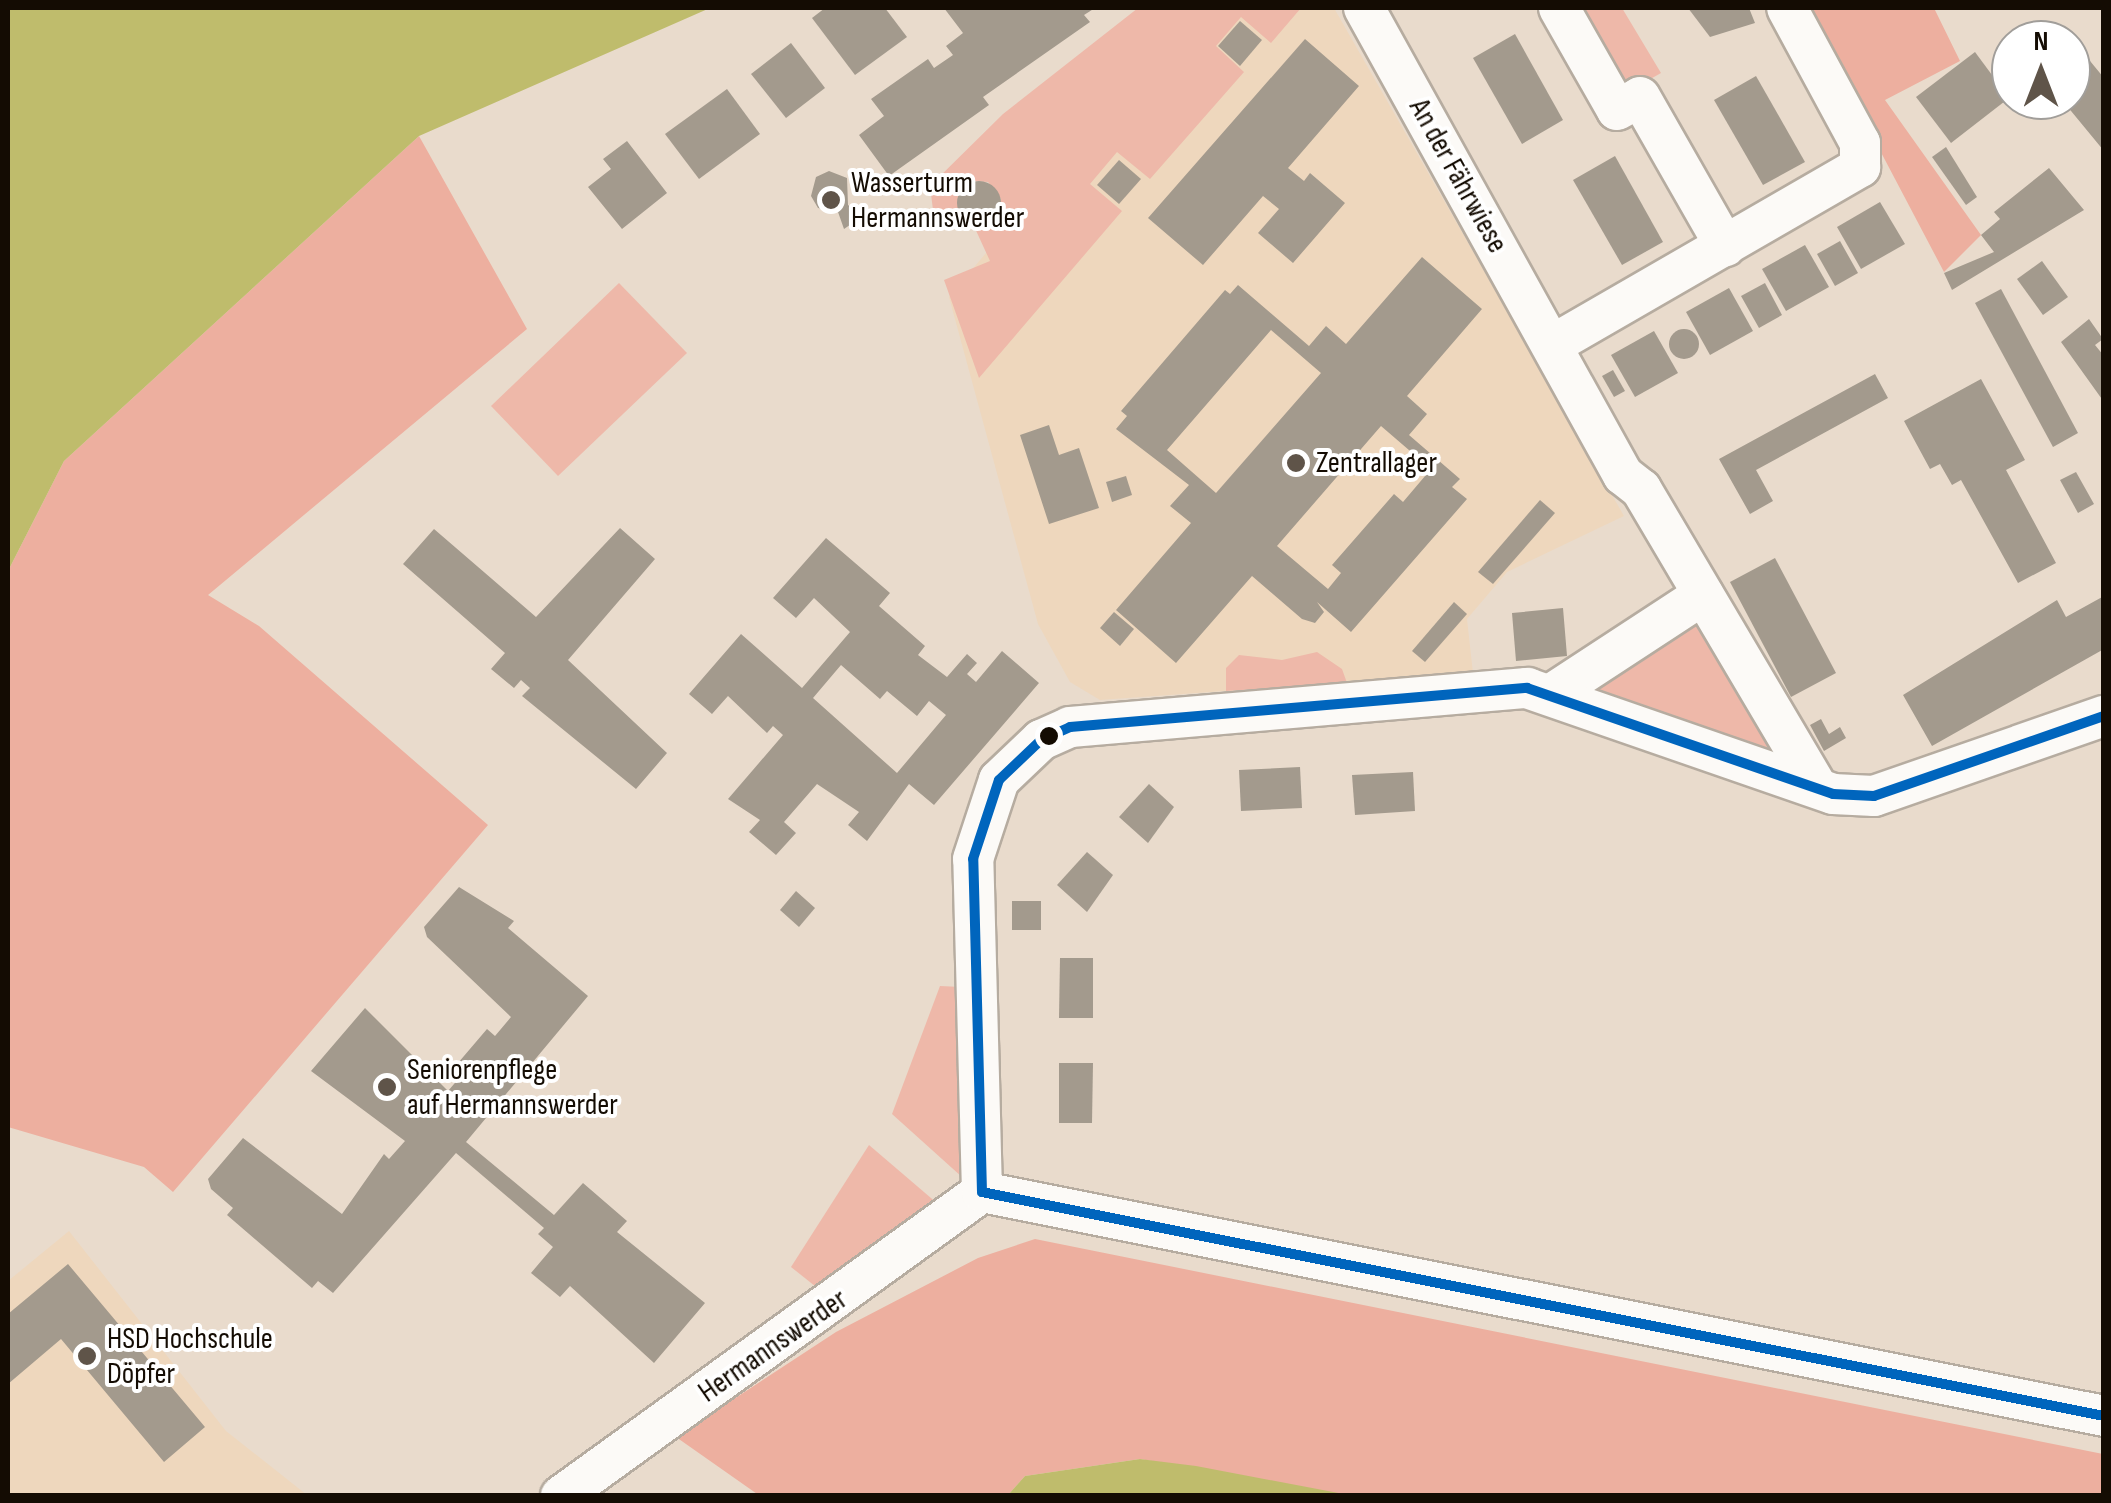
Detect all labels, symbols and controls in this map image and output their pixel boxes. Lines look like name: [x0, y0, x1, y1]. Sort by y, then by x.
north arrow: [1991, 20, 2091, 120]
text: N: [2034, 25, 2048, 58]
street label: An der Fährwiese: [1401, 93, 1515, 259]
place label: Wasserturm Hermannswerder: [851, 165, 1024, 236]
marker: Wasserturm Hermannswerder: [820, 189, 842, 211]
place label: Zentrallager: [1316, 445, 1437, 481]
marker: Zentrallager: [1285, 452, 1307, 474]
unlabelled marker: [1039, 726, 1059, 746]
place label: Seniorenpflege auf Hermannswerder: [407, 1052, 618, 1122]
marker: Seniorenpflege auf Hermannswerder: [376, 1076, 398, 1098]
street label: Hermannswerder: [692, 1282, 854, 1410]
place label: HSD Hochschule Döpfer: [107, 1321, 273, 1392]
marker: HSD Hochschule Döpfer: [76, 1345, 98, 1367]

